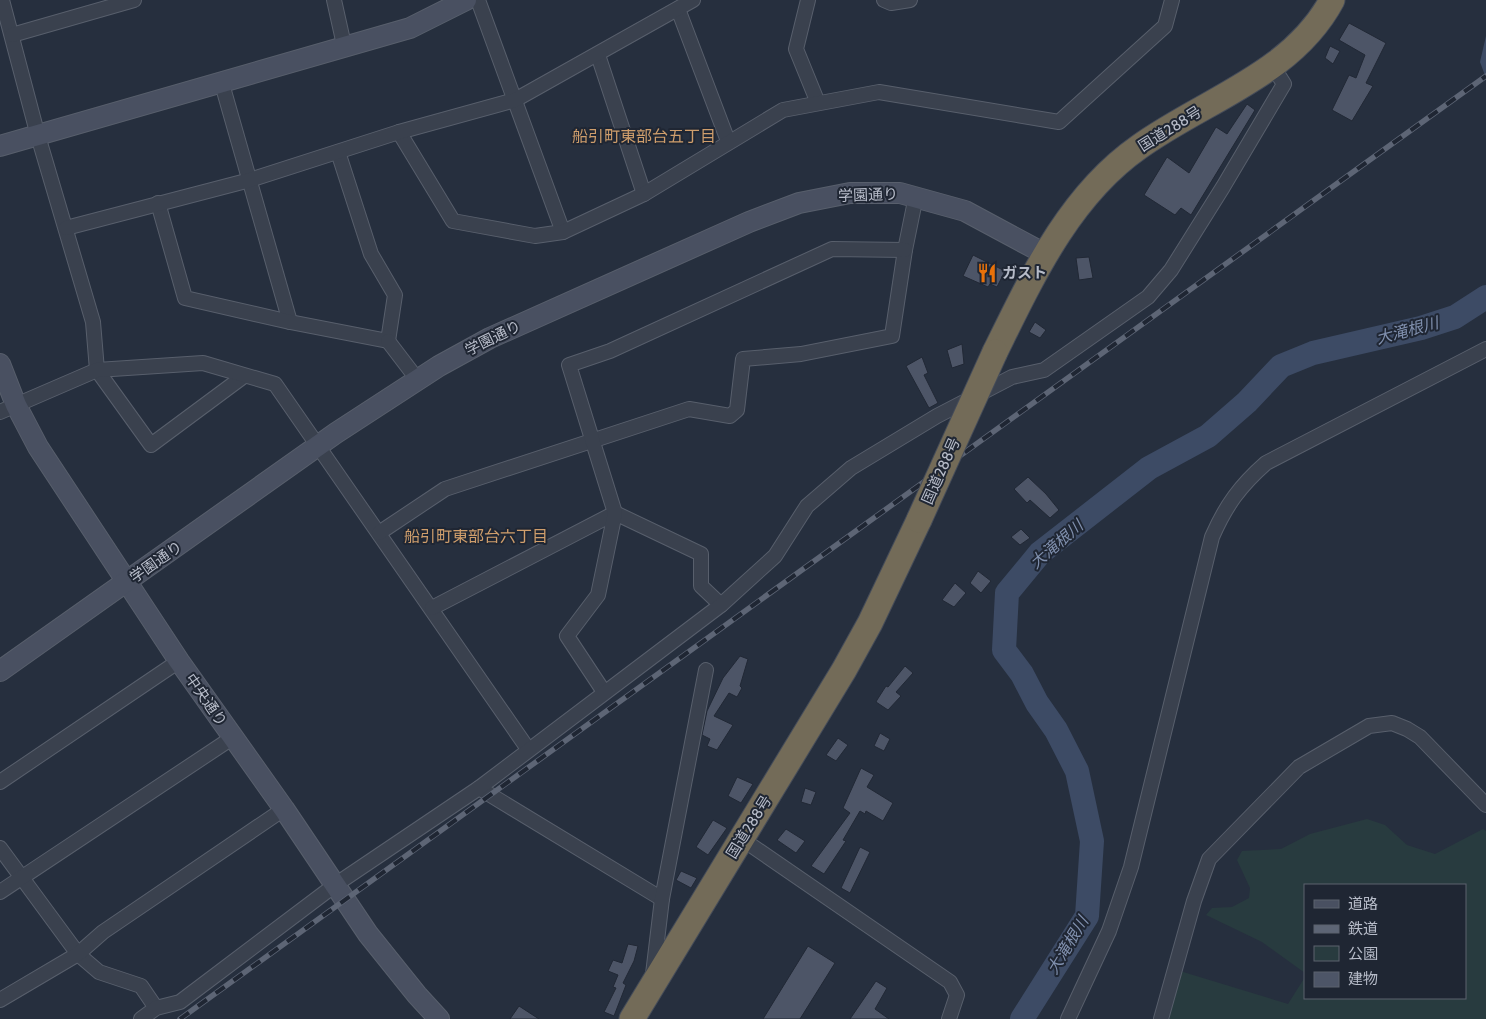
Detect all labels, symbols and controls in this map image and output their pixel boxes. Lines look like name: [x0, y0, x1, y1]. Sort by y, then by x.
street label: 国道288号: [1135, 103, 1205, 155]
district label: 船引町東部台五丁目: [572, 127, 716, 146]
street label: 学園通り: [838, 185, 898, 205]
restaurant icon: ガスト: [976, 262, 998, 284]
place label: ガスト: [1002, 264, 1047, 282]
water label: 大滝根川: [1374, 313, 1442, 348]
street label: 学園通り: [462, 317, 524, 359]
street label: 国道288号: [918, 435, 964, 507]
water label: 大滝根川: [1026, 515, 1088, 573]
district label: 船引町東部台六丁目: [404, 527, 548, 546]
street label: 学園通り: [126, 537, 186, 587]
street label: 中央通り: [181, 670, 231, 730]
street label: 国道288号: [723, 792, 775, 862]
legend: [1304, 884, 1466, 999]
text: 道路: [1348, 895, 1378, 913]
water label: 大滝根川: [1043, 911, 1093, 978]
text: 鉄道: [1348, 920, 1378, 938]
text: 公園: [1348, 945, 1378, 963]
text: 建物: [1348, 970, 1378, 988]

